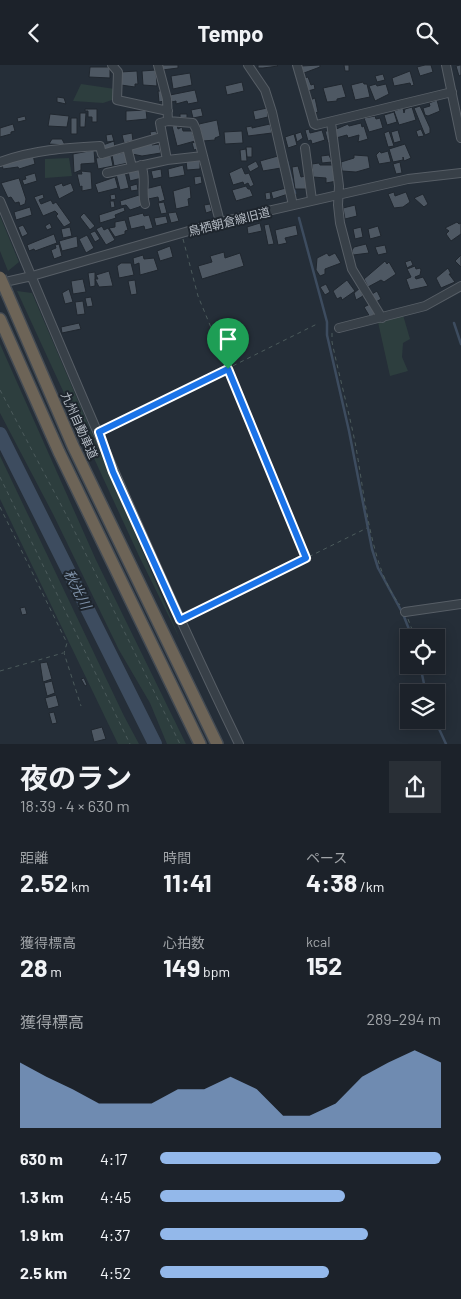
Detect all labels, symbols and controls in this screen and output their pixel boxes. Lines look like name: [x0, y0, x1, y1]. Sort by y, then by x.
icon: back: [20, 19, 48, 47]
icon: search: [413, 19, 441, 47]
text: Tempo: [197, 20, 264, 46]
street label: 鳥栖朝倉線旧道: [187, 204, 271, 238]
pin: [207, 318, 249, 369]
icon: arrive: [214, 325, 242, 353]
street label: 九州自動車道: [59, 389, 101, 461]
water label: 秋光川: [61, 566, 96, 613]
map controls: [400, 629, 445, 729]
button: locate: [400, 629, 445, 674]
button: layers: [400, 684, 445, 729]
text: 夜のラン: [20, 760, 132, 794]
button: share: [389, 761, 441, 813]
text: 18:39 · 4 × 630 m: [20, 796, 130, 815]
text: 距離: [20, 849, 48, 866]
text: 時間: [163, 849, 191, 866]
text: ペース: [306, 849, 347, 866]
text: 2.52: [20, 867, 68, 897]
text: 11:41: [163, 867, 212, 897]
text: 4:38: [306, 867, 357, 897]
text: km: [68, 878, 90, 895]
text: /km: [357, 878, 384, 895]
text: kcal: [306, 933, 330, 950]
text: 獲得標高: [20, 934, 76, 951]
text: 心拍数: [163, 934, 205, 951]
text: 152: [306, 950, 342, 980]
text: 28: [20, 952, 48, 982]
text: 149: [163, 952, 200, 982]
text: m: [48, 963, 62, 980]
text: bpm: [200, 963, 230, 980]
text: 289–294 m: [366, 1009, 441, 1028]
text: 獲得標高: [20, 1012, 84, 1031]
text: 630 m: [20, 1149, 63, 1168]
text: 4:17: [100, 1149, 127, 1168]
text: 1.3 km: [20, 1187, 64, 1206]
text: 4:45: [100, 1187, 131, 1206]
text: 1.9 km: [20, 1225, 64, 1244]
text: 4:37: [100, 1225, 130, 1244]
text: 2.5 km: [20, 1263, 67, 1282]
text: 4:52: [100, 1263, 131, 1282]

